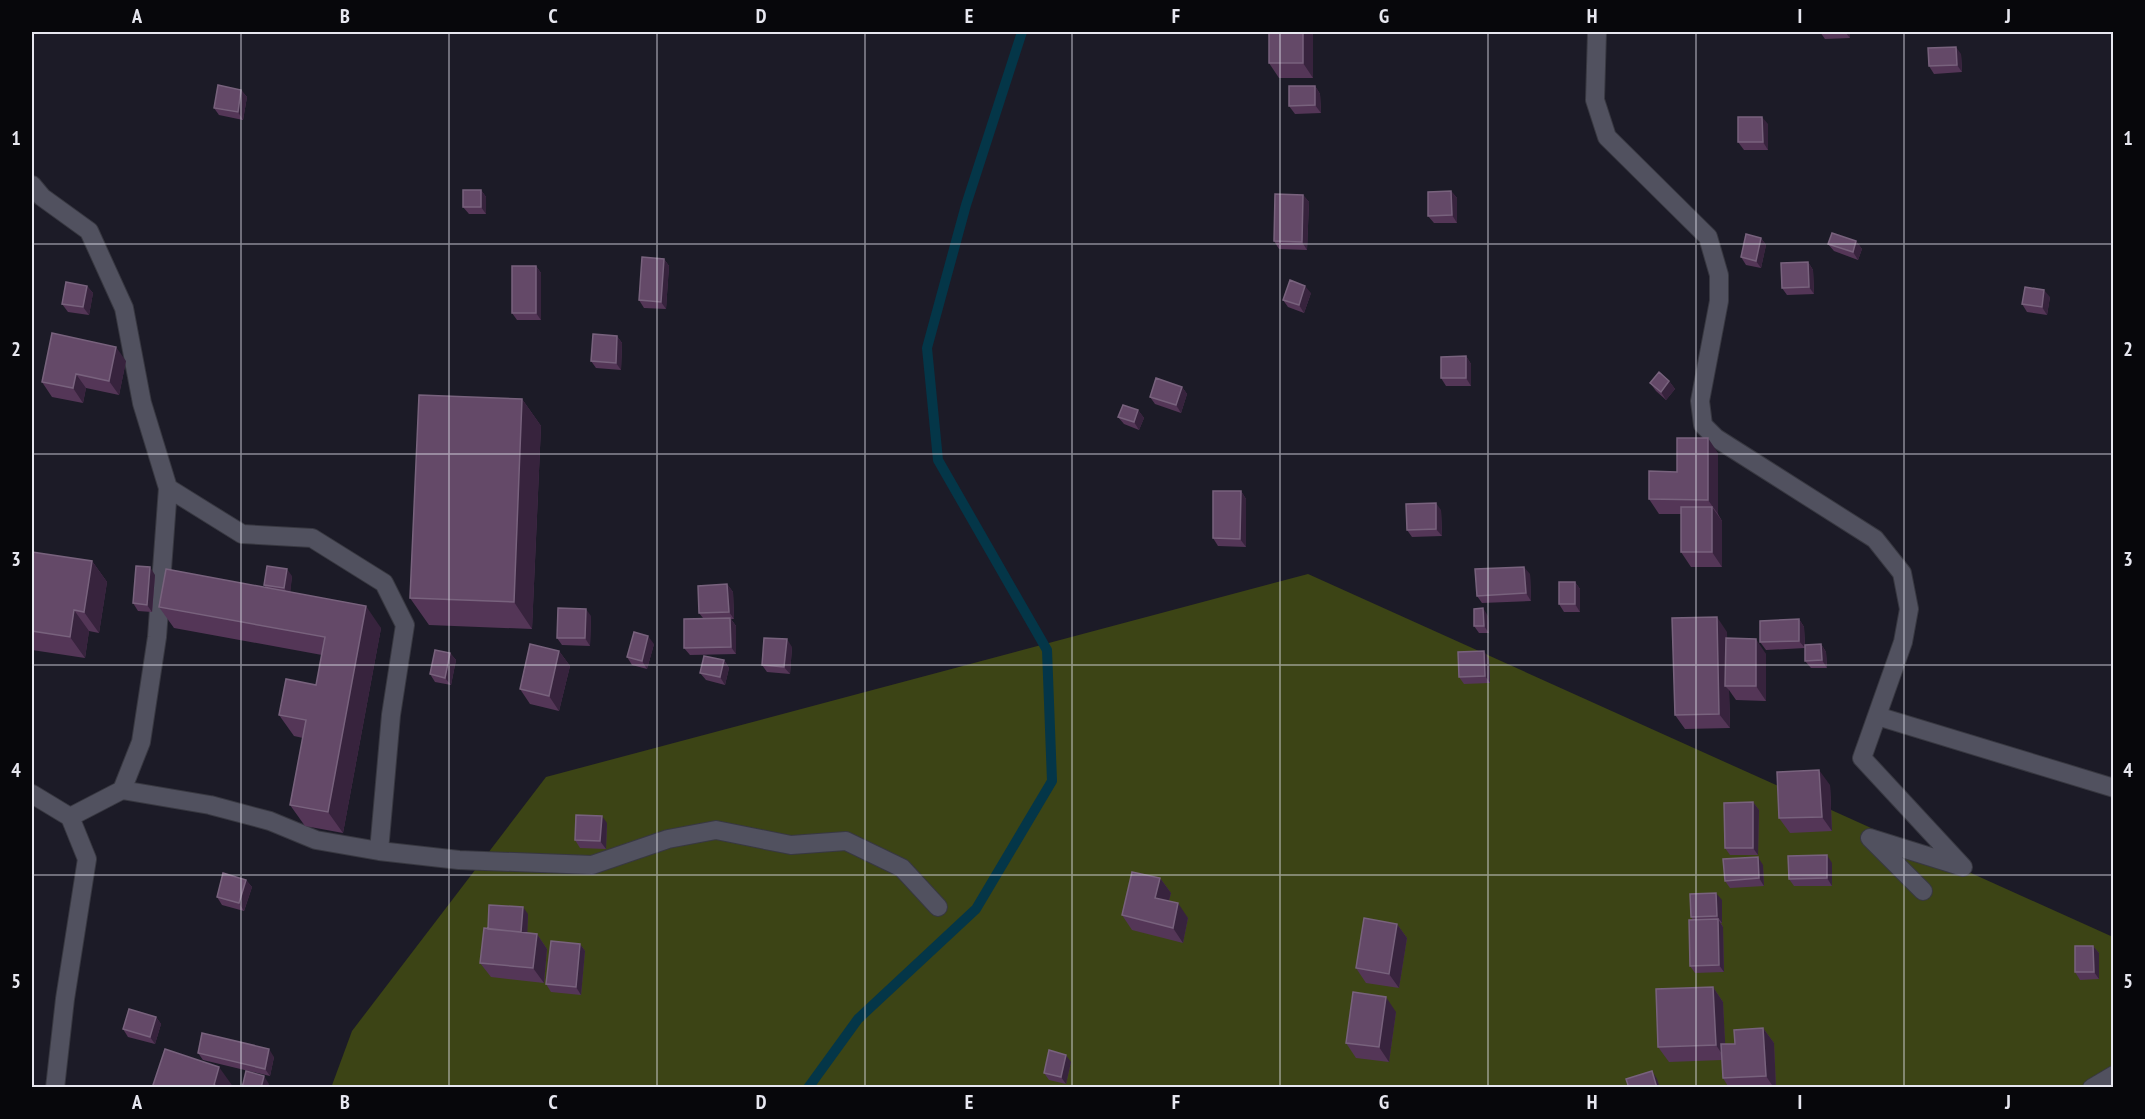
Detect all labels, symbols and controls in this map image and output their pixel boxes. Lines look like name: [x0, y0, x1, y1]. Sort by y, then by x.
text: A: [131, 3, 143, 29]
text: B: [340, 3, 350, 29]
text: C: [548, 3, 558, 29]
text: D: [756, 3, 767, 29]
text: E: [965, 3, 973, 29]
text: F: [1172, 3, 1180, 29]
text: G: [1379, 3, 1389, 29]
text: H: [1587, 3, 1597, 29]
text: I: [1798, 3, 1802, 29]
text: J: [2004, 3, 2011, 29]
text: 1: [11, 125, 21, 151]
text: 1: [2123, 125, 2133, 151]
text: 2: [11, 336, 21, 362]
text: 2: [2123, 336, 2133, 362]
text: 3: [11, 546, 21, 572]
text: 3: [2123, 546, 2133, 572]
text: 4: [11, 757, 21, 783]
text: 4: [2123, 757, 2133, 783]
text: 5: [11, 968, 21, 994]
text: 5: [2123, 968, 2133, 994]
text: A: [131, 1089, 143, 1115]
text: B: [340, 1089, 350, 1115]
text: C: [548, 1089, 558, 1115]
text: D: [756, 1089, 767, 1115]
text: E: [965, 1089, 973, 1115]
text: F: [1172, 1089, 1180, 1115]
text: G: [1379, 1089, 1389, 1115]
text: H: [1587, 1089, 1597, 1115]
text: I: [1798, 1089, 1802, 1115]
text: J: [2004, 1089, 2011, 1115]

